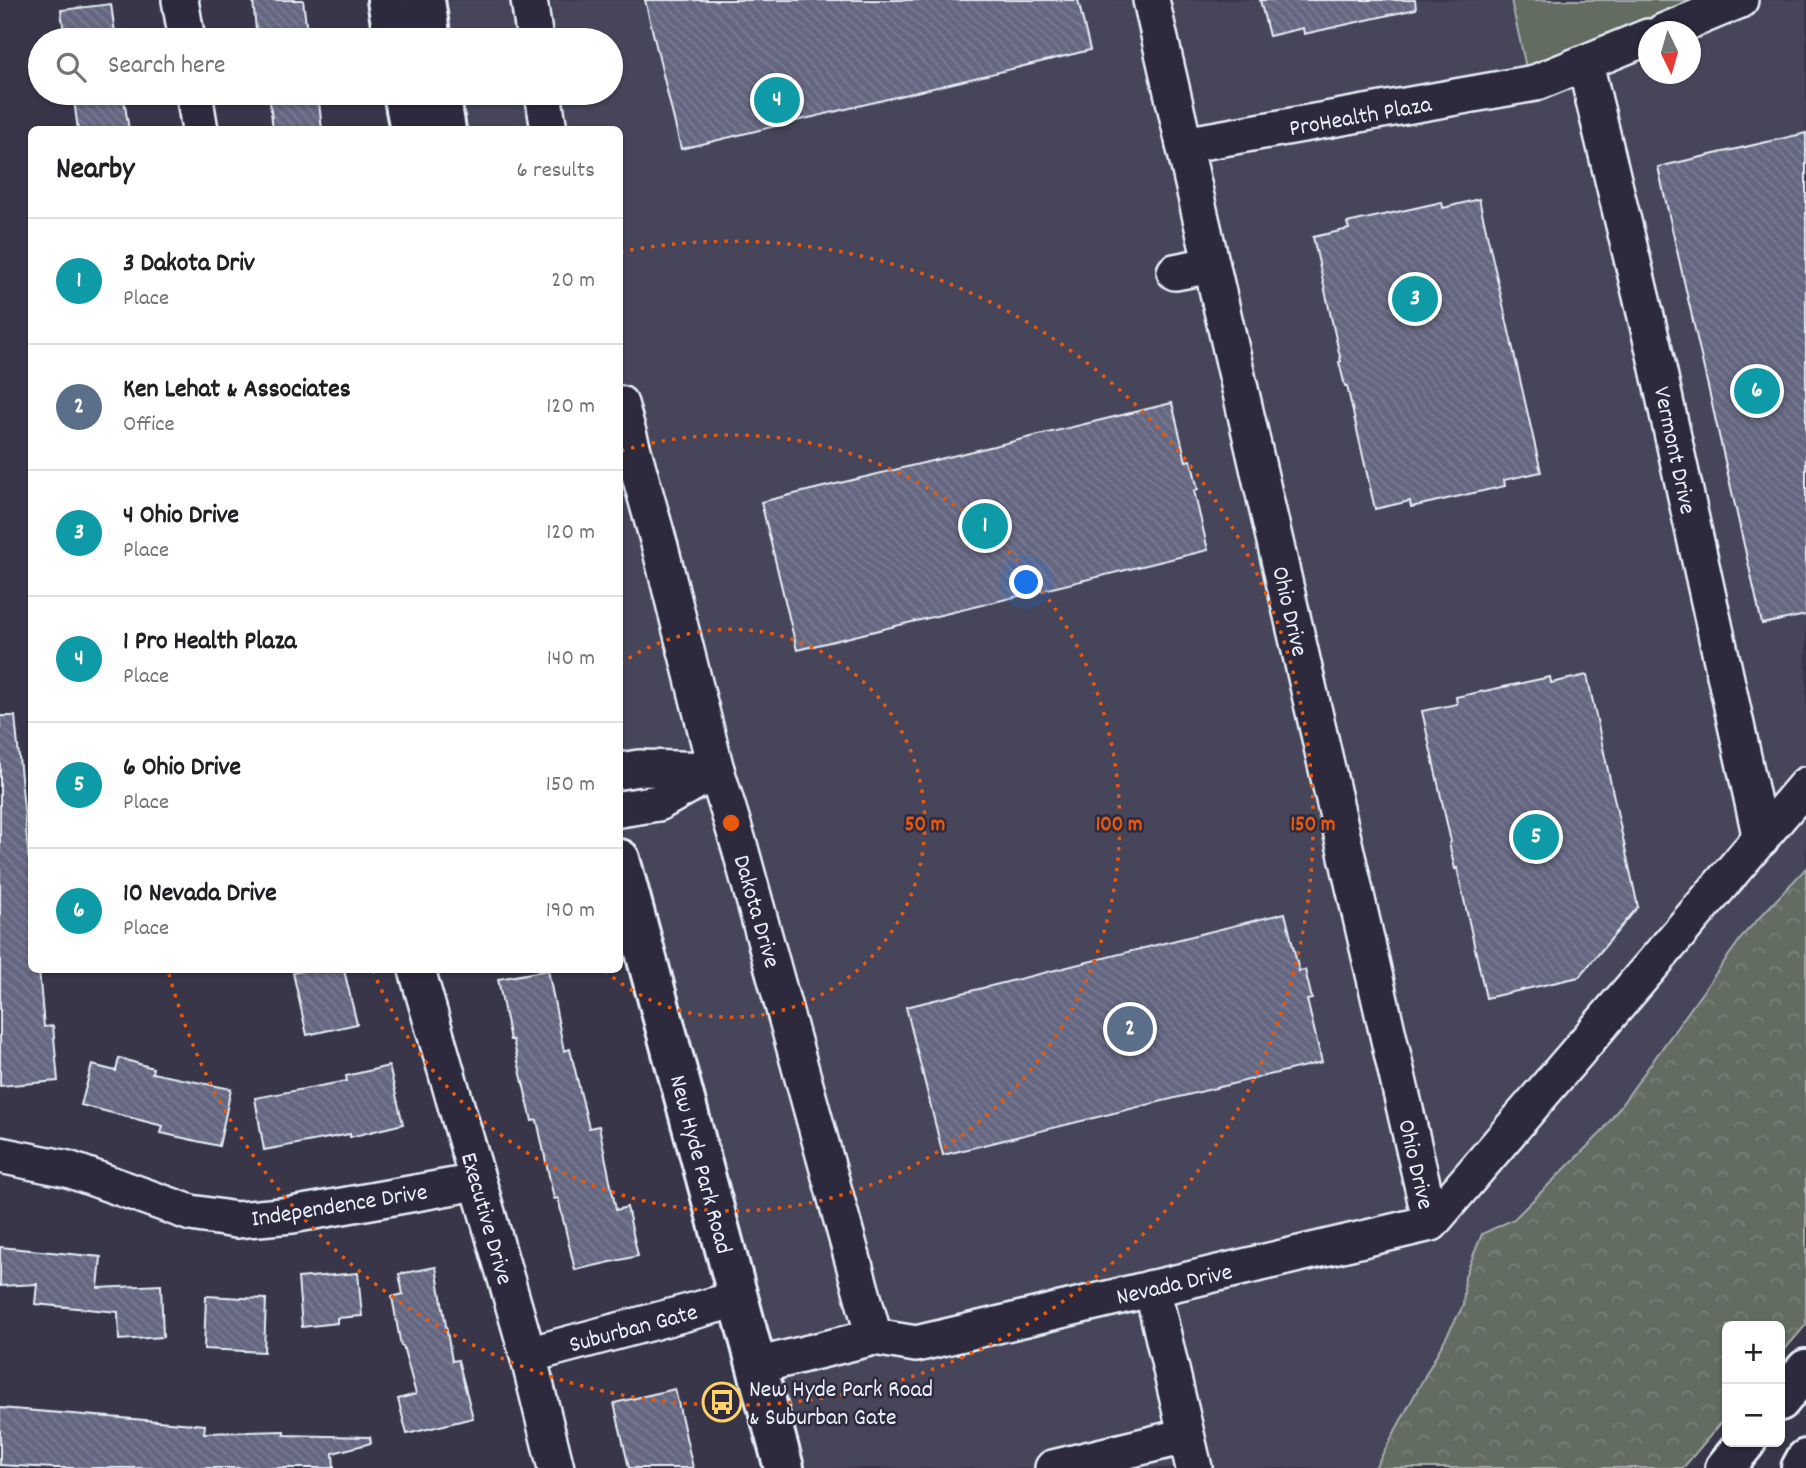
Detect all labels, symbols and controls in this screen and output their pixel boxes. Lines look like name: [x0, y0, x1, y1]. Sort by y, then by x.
north arrow: [1638, 21, 1701, 84]
search box: [28, 28, 623, 105]
icon: search: [52, 48, 90, 86]
text: Search here: [108, 48, 226, 85]
pin: 4: [754, 74, 800, 126]
street label: ProHealth Plaza: [1287, 89, 1435, 147]
text: Nearby: [56, 150, 134, 193]
text: 6 results: [517, 155, 595, 188]
text: 3 Dakota Driv: [123, 246, 255, 283]
text: 1: [76, 265, 82, 298]
text: 20 m: [551, 265, 595, 298]
pin: 3: [1392, 273, 1438, 325]
text: Place: [123, 283, 169, 316]
pin: 6: [1734, 365, 1780, 417]
text: Ken Lehat & Associates: [123, 372, 351, 409]
street label: Vermont Drive: [1643, 384, 1703, 518]
text: 2: [74, 391, 84, 424]
text: 120 m: [546, 391, 595, 424]
text: Office: [123, 409, 175, 442]
text: 4 Ohio Drive: [123, 498, 239, 535]
pin: 1: [962, 500, 1008, 552]
text: 3: [74, 517, 84, 550]
text: 120 m: [546, 517, 595, 550]
text: Place: [123, 535, 169, 568]
street label: Ohio Drive: [1261, 563, 1315, 660]
your location: [1009, 565, 1043, 599]
text: 1 Pro Health Plaza: [123, 624, 296, 661]
text: 4: [74, 643, 84, 676]
text: 140 m: [547, 643, 595, 676]
text: Place: [123, 661, 169, 694]
text: 6 Ohio Drive: [123, 750, 241, 787]
text: 5: [74, 769, 84, 802]
text: 150 m: [546, 769, 595, 802]
text: Place: [123, 787, 169, 820]
centre of rings: [719, 811, 743, 835]
text: 50 m: [905, 811, 945, 841]
text: 100 m: [1096, 811, 1142, 841]
text: 150 m: [1290, 811, 1336, 841]
pin: 5: [1513, 811, 1559, 863]
street label: Dakota Drive: [723, 851, 787, 972]
text: 10 Nevada Drive: [123, 876, 277, 913]
text: 6: [73, 895, 85, 928]
text: 190 m: [546, 895, 595, 928]
text: Place: [123, 913, 169, 946]
pin: 2: [1107, 1003, 1153, 1055]
street label: New Hyde Park Road: [659, 1072, 739, 1258]
street label: Ohio Drive: [1387, 1116, 1441, 1213]
street label: Executive Drive: [450, 1149, 520, 1289]
street label: Independence Drive: [249, 1176, 430, 1238]
street label: Nevada Drive: [1113, 1256, 1236, 1316]
street label: Suburban Gate: [566, 1296, 702, 1363]
map controls: [1722, 1321, 1785, 1447]
button: +: [1722, 1321, 1785, 1384]
place label: New Hyde Park Road & Suburban Gate: [749, 1374, 933, 1436]
bus stop icon: New Hyde Park Road & Suburban Gate: [701, 1381, 743, 1423]
button: −: [1722, 1384, 1785, 1447]

